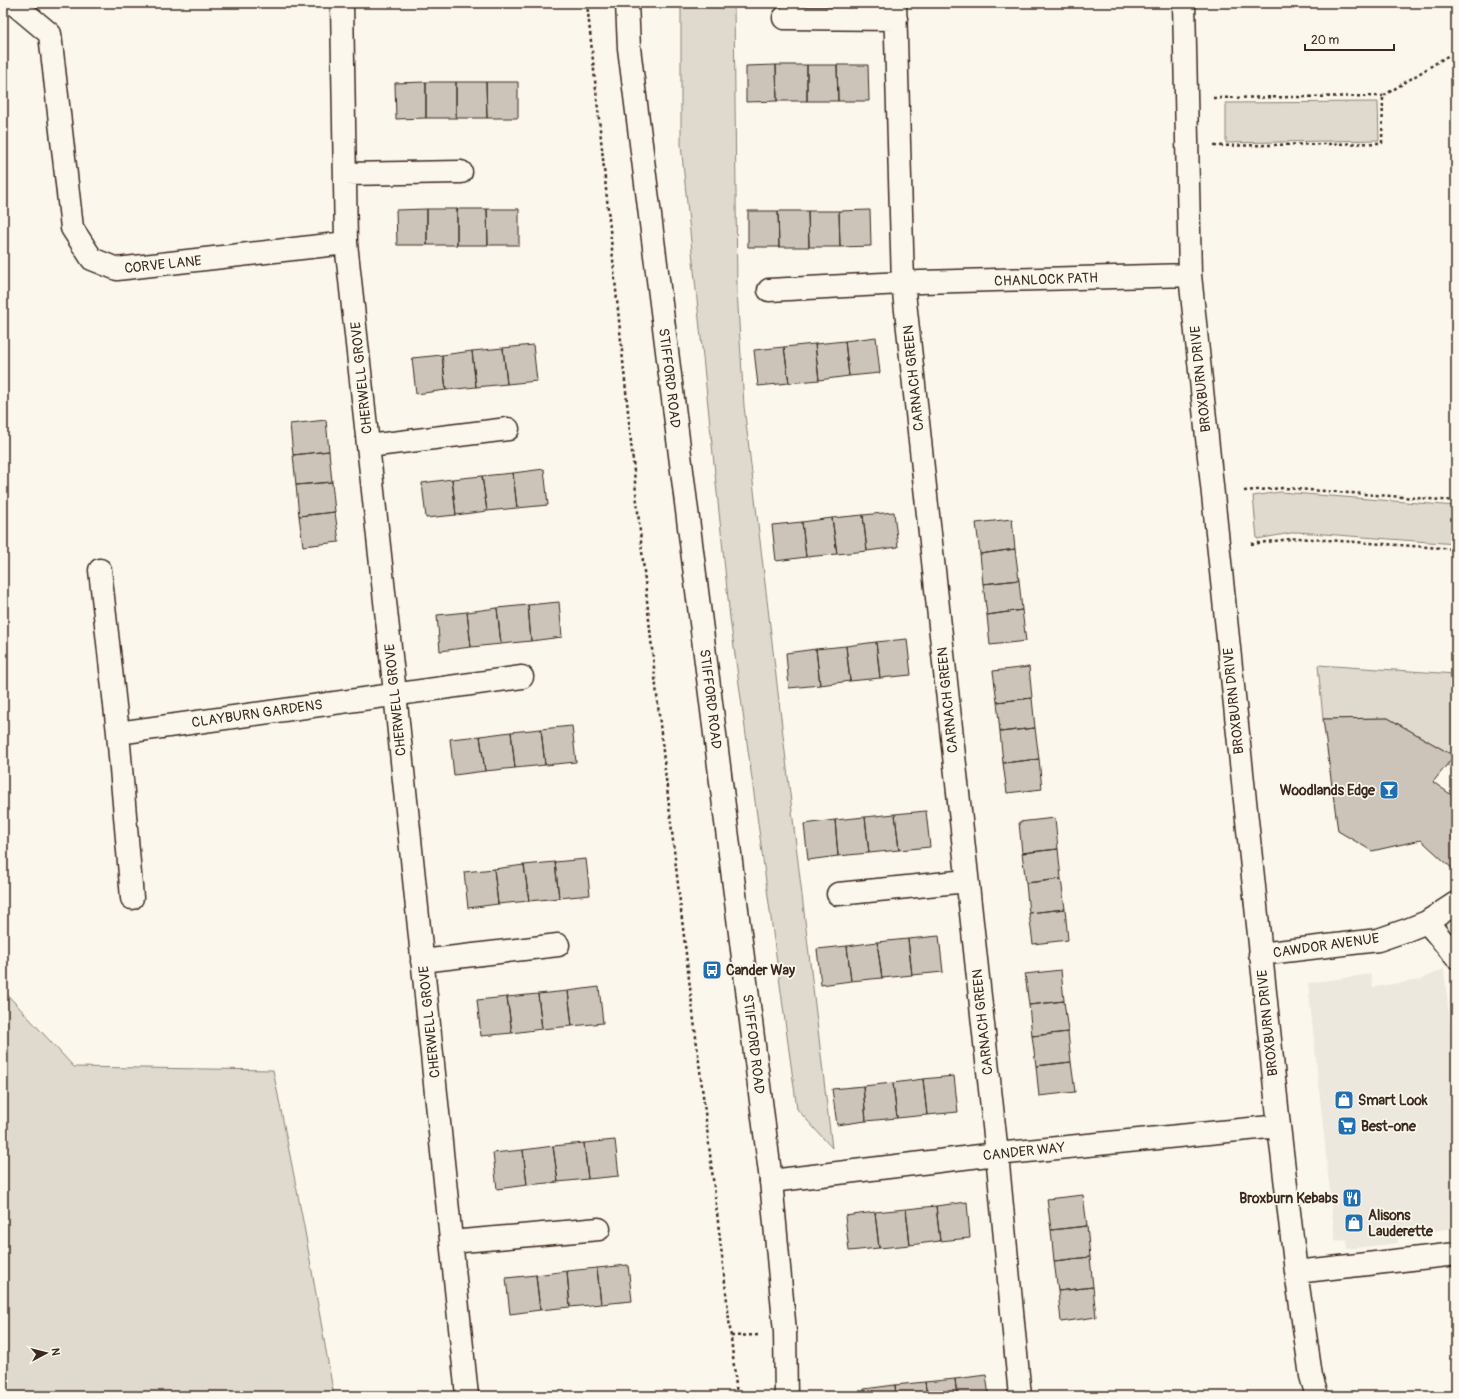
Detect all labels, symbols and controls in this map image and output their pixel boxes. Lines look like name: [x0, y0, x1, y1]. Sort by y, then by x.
scale bar: [1305, 26, 1394, 52]
text: 20 m: [1311, 33, 1340, 48]
street label: CORVE LANE: [124, 252, 202, 277]
street label: CHANLOCK PATH: [994, 269, 1098, 290]
street label: CHERWELL GROVE: [347, 321, 376, 435]
street label: CARNACH GREEN: [899, 324, 928, 432]
street label: BROXBURN DRIVE: [1186, 325, 1215, 433]
street label: STIFFORD ROAD: [655, 327, 684, 429]
street label: CHERWELL GROVE: [381, 643, 410, 757]
street label: CARNACH GREEN: [933, 646, 962, 754]
street label: BROXBURN DRIVE: [1219, 647, 1248, 755]
street label: STIFFORD ROAD: [696, 648, 725, 750]
street label: CLAYBURN GARDENS: [191, 696, 324, 731]
bar icon: Woodlands Edge: [1378, 779, 1400, 801]
place label: Woodlands Edge: [1280, 782, 1376, 799]
street label: CAWDOR AVENUE: [1272, 930, 1380, 961]
bus stop icon: Cander Way: [701, 959, 723, 981]
place label: Cander Way: [726, 962, 795, 979]
street label: CHERWELL GROVE: [415, 965, 444, 1079]
street label: CARNACH GREEN: [968, 968, 997, 1076]
street label: BROXBURN DRIVE: [1253, 969, 1282, 1077]
street label: STIFFORD ROAD: [739, 993, 768, 1095]
shop icon: Smart Look: [1333, 1089, 1355, 1111]
place label: Smart Look: [1358, 1092, 1428, 1109]
supermarket icon: Best-one: [1336, 1115, 1358, 1137]
place label: Best-one: [1361, 1118, 1417, 1135]
street label: CANDER WAY: [982, 1139, 1066, 1164]
restaurant icon: Broxburn Kebabs: [1341, 1187, 1363, 1209]
place label: Broxburn Kebabs: [1239, 1190, 1339, 1207]
place label: Alisons Lauderette: [1368, 1207, 1434, 1240]
shop icon: Alisons Lauderette: [1343, 1212, 1365, 1234]
north arrow: [26, 1333, 66, 1373]
text: N: [49, 1347, 62, 1357]

